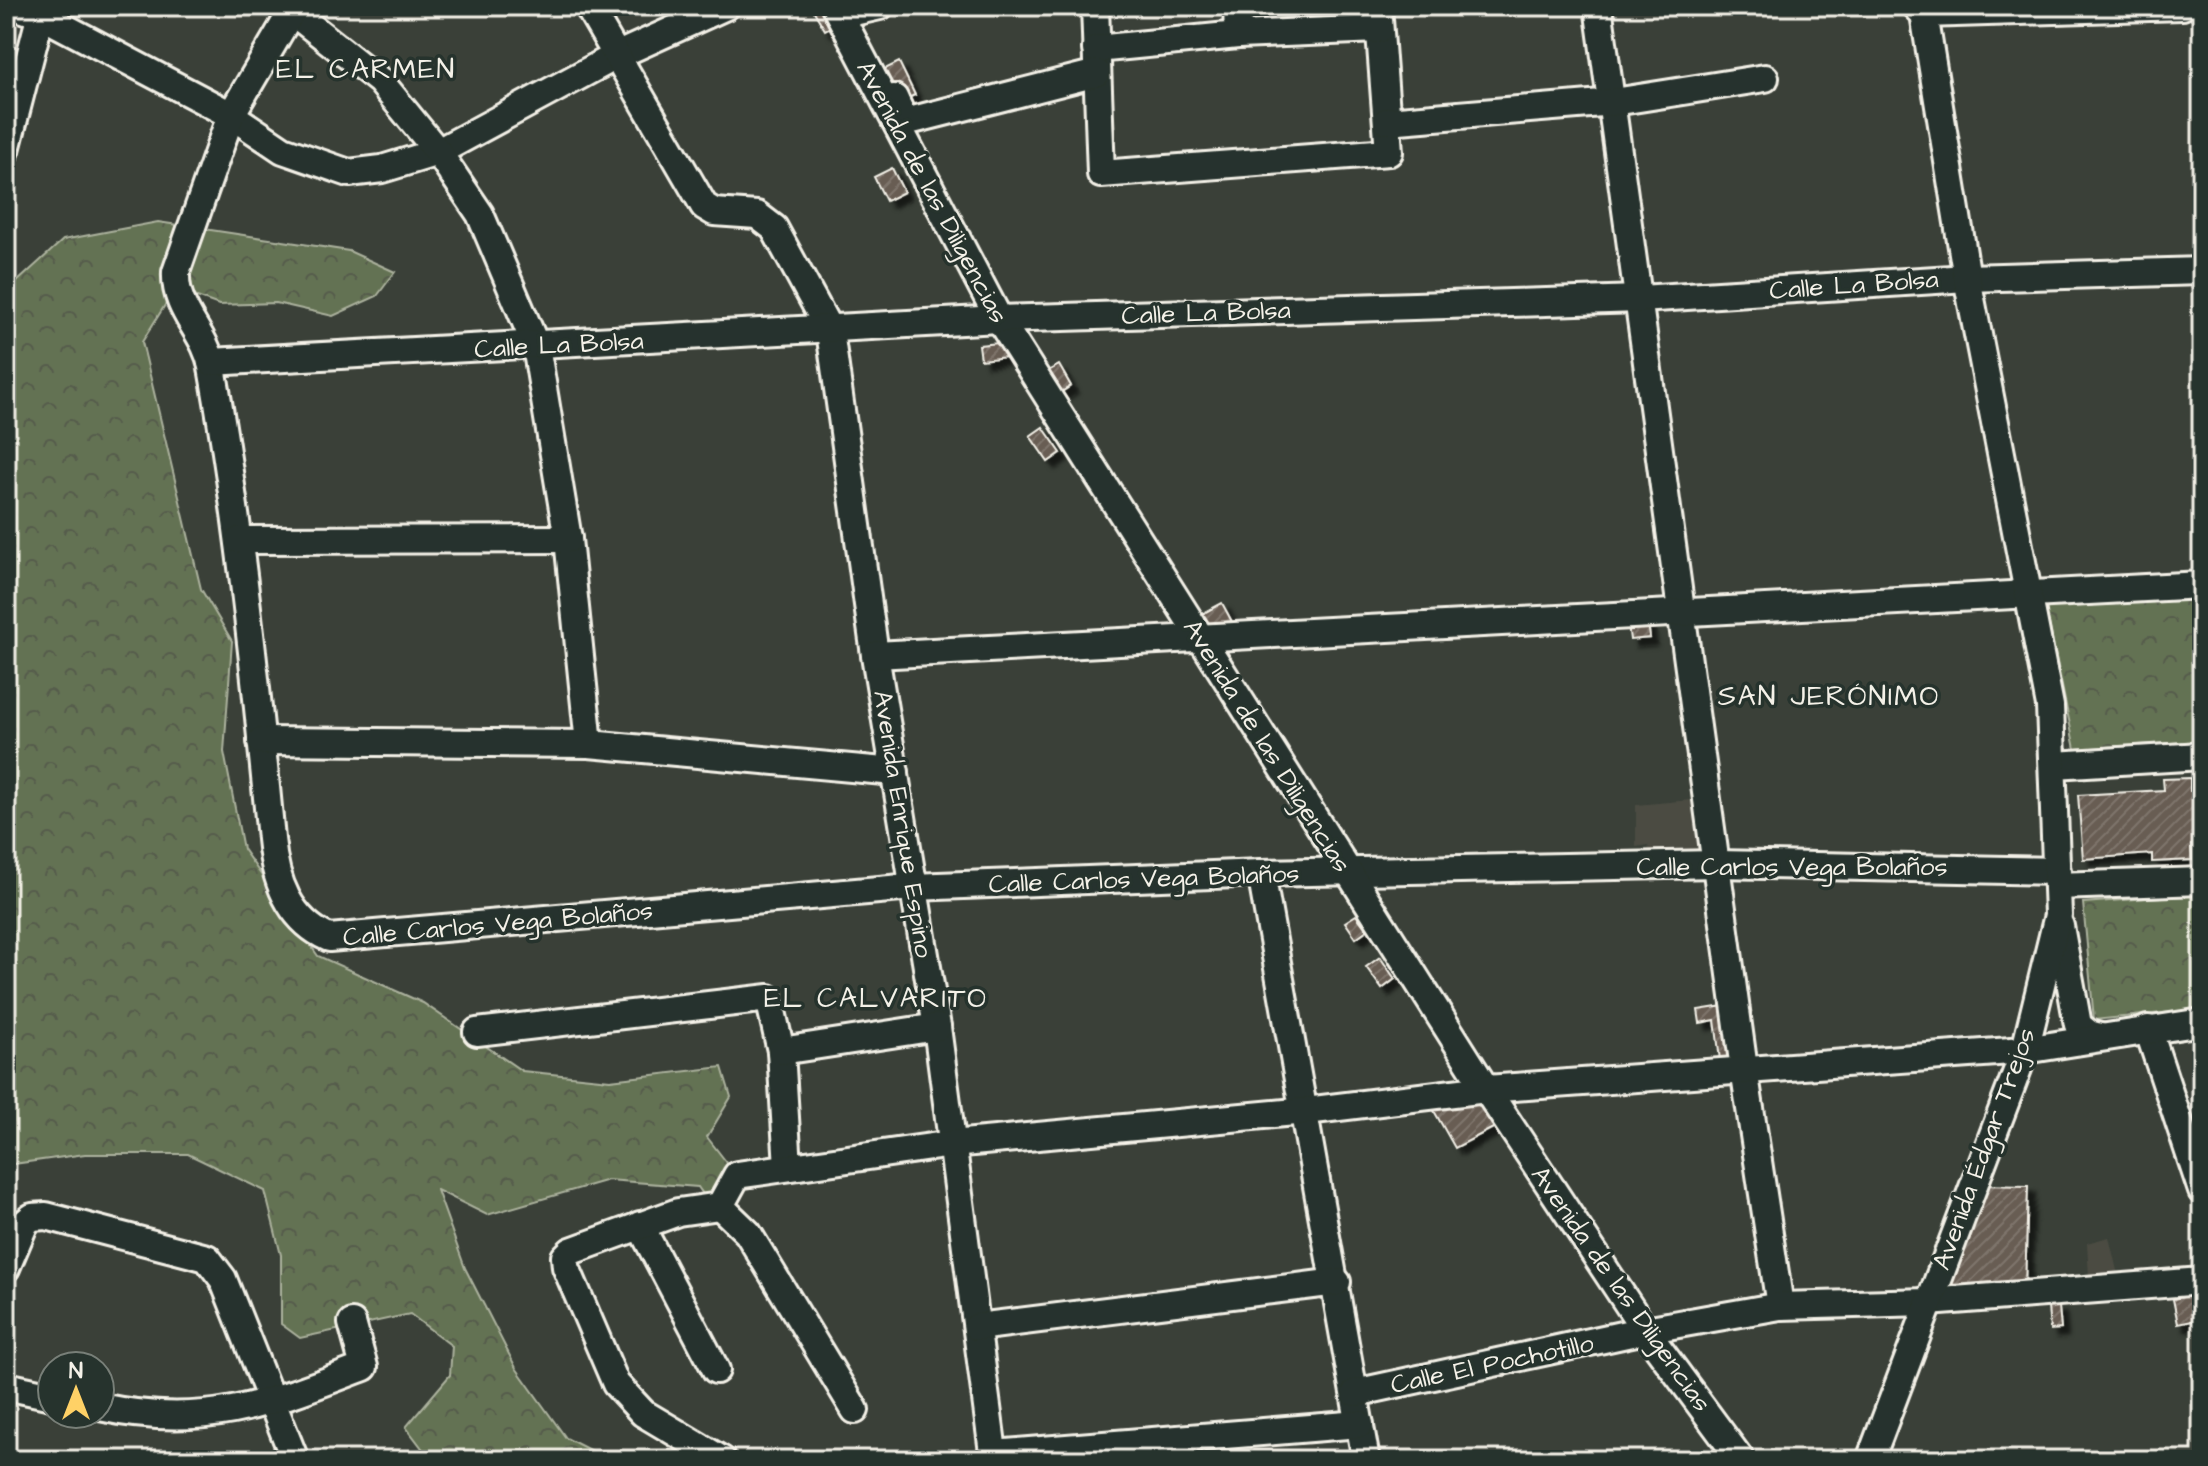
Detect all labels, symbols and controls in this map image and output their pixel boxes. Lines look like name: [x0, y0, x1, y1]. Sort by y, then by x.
district label: EL CARMEN: [276, 50, 456, 89]
street label: Avenida de las Diligencias: [846, 54, 1017, 331]
street label: Calle La Bolsa: [1768, 261, 1940, 309]
street label: Calle La Bolsa: [1121, 292, 1291, 334]
street label: Calle La Bolsa: [473, 323, 645, 367]
street label: Avenida de las Diligencias: [1172, 612, 1360, 881]
district label: SAN JERÓNIMO: [1718, 677, 1940, 716]
street label: Avenida Enrique Espino: [864, 688, 942, 961]
street label: Calle Carlos Vega Bolaños: [1637, 849, 1947, 887]
street label: Calle Carlos Vega Bolaños: [988, 856, 1300, 904]
street label: Calle Carlos Vega Bolaños: [342, 893, 655, 957]
district label: EL CALVARITO: [764, 979, 988, 1018]
street label: Avenida Édgar Trejos: [1923, 1023, 2046, 1276]
street label: Avenida de las Diligencias: [1521, 1159, 1720, 1420]
street label: Calle El Pochotillo: [1387, 1325, 1597, 1403]
north arrow: [36, 1350, 116, 1430]
text: N: [69, 1356, 83, 1387]

